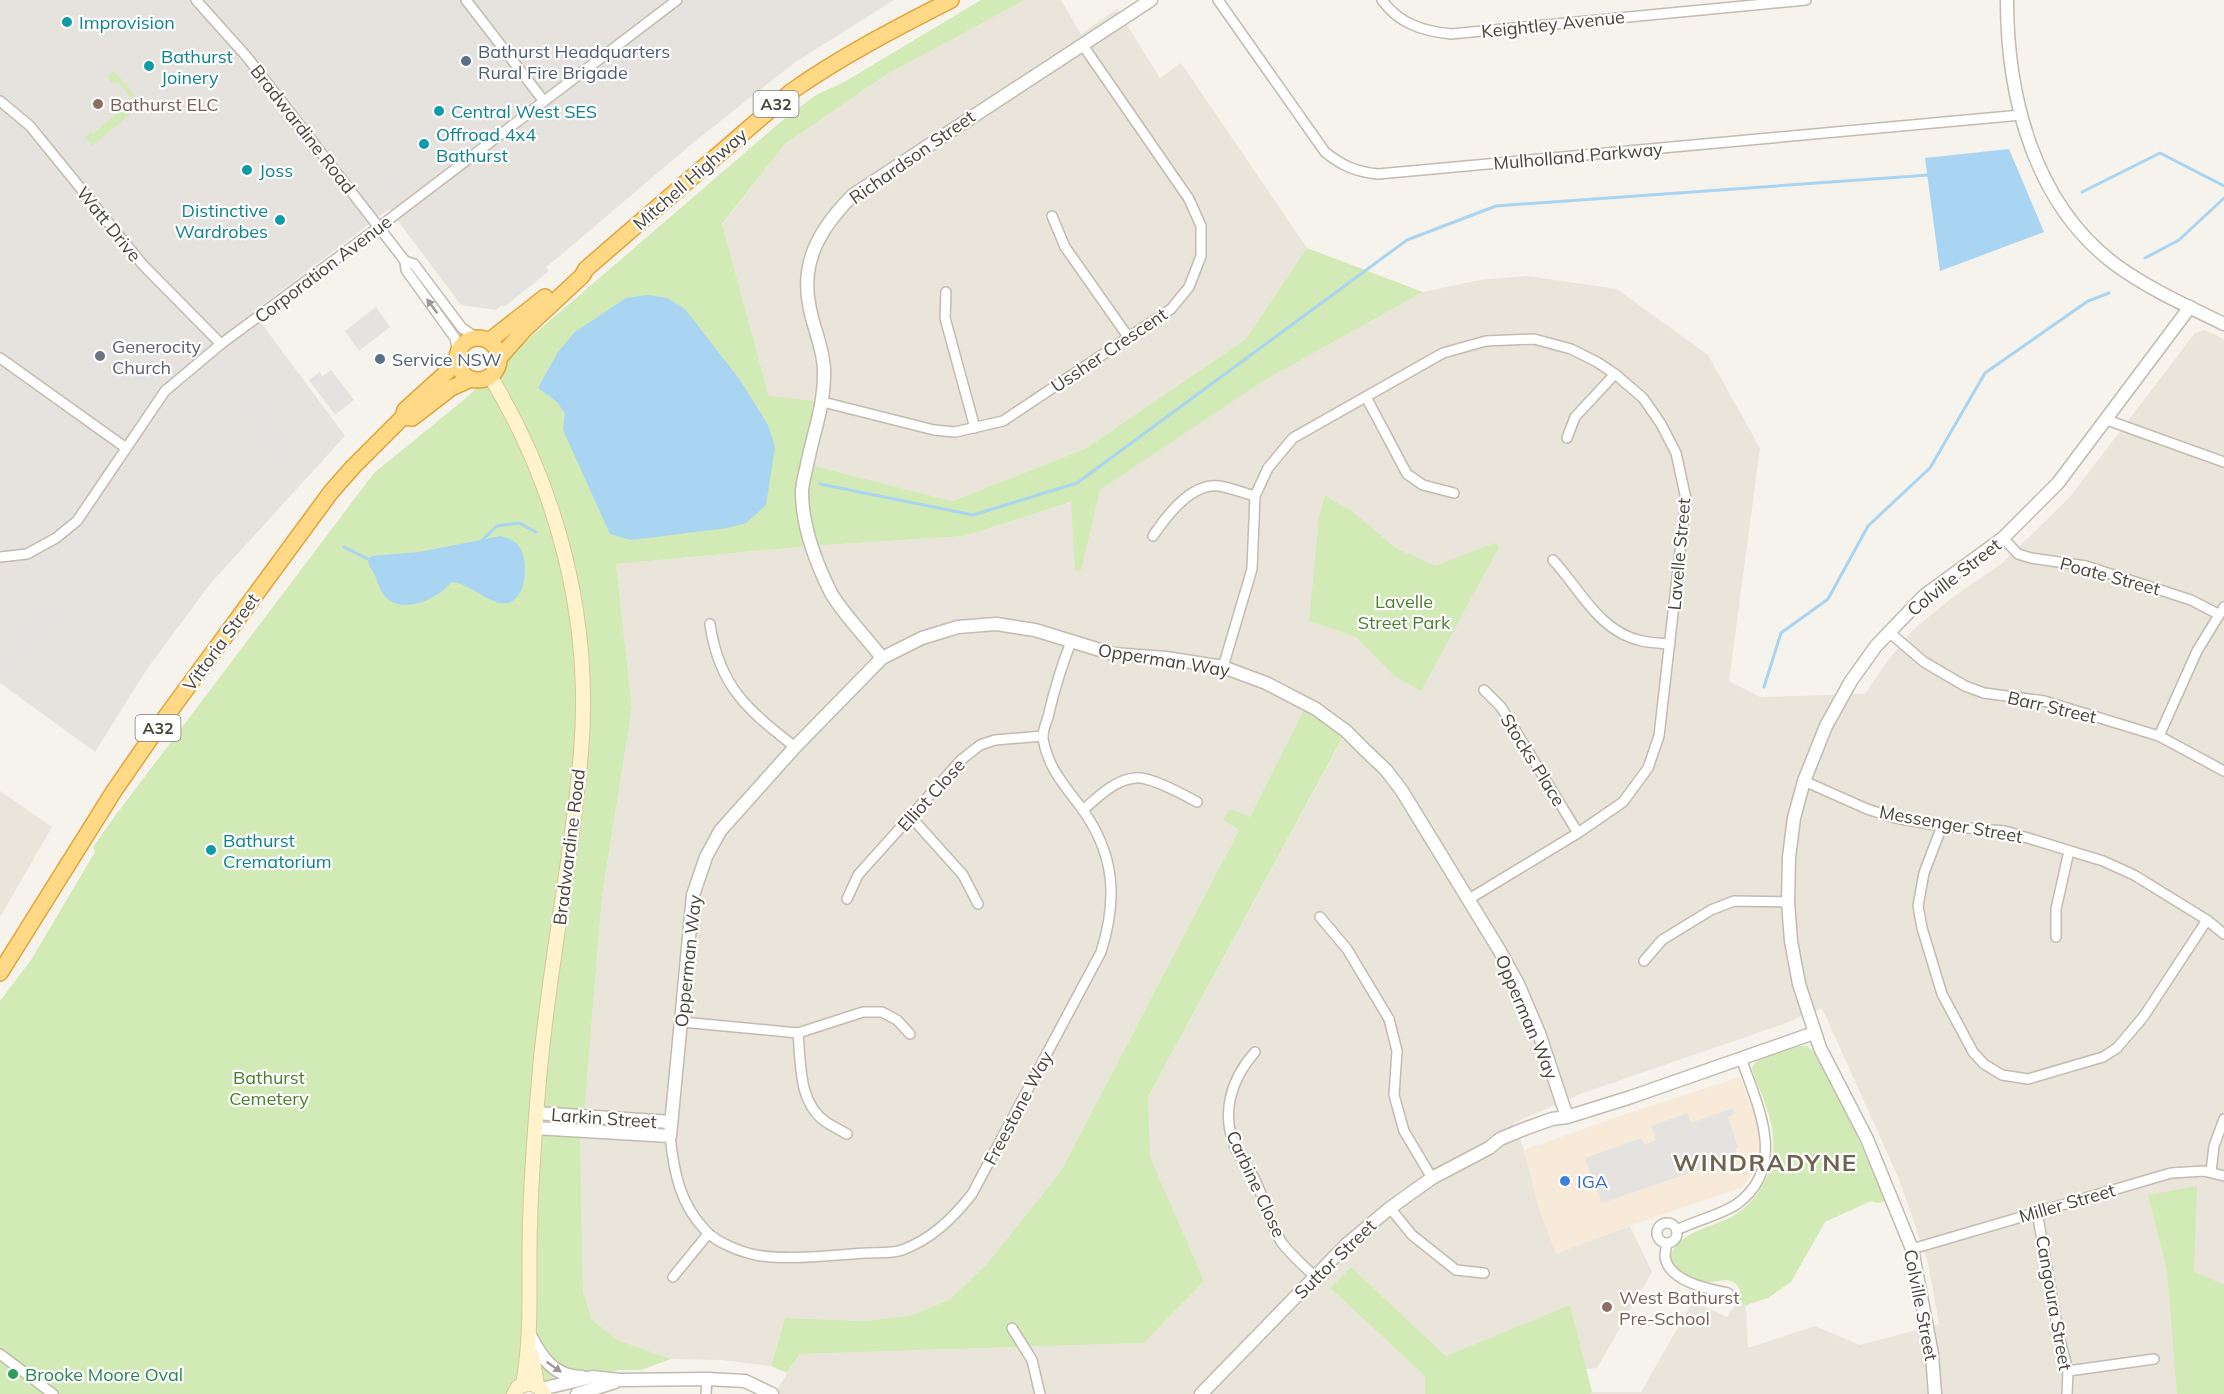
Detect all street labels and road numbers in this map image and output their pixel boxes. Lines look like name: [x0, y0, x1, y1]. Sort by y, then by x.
street label: Keightley Avenue: [1480, 5, 1626, 43]
street label: Bradwardine Road: [246, 60, 360, 198]
road number: A32: [754, 91, 798, 117]
street label: Richardson Street: [845, 105, 979, 209]
street label: Mitchell Highway: [628, 123, 752, 235]
street label: Mulholland Parkway: [1492, 137, 1664, 175]
street label: Watt Drive: [72, 182, 146, 266]
street label: Corporation Avenue: [250, 210, 396, 328]
street label: Ussher Crescent: [1046, 303, 1172, 397]
street label: Lavelle Street: [1663, 497, 1695, 611]
street label: Colville Street: [1902, 533, 2006, 621]
street label: Poate Street: [2057, 552, 2163, 600]
street label: Vittoria Street: [178, 589, 264, 695]
street label: Opperman Way: [1097, 638, 1232, 682]
street label: Barr Street: [2005, 686, 2099, 728]
street label: Stocks Place: [1496, 710, 1570, 810]
road number: A32: [136, 715, 180, 741]
street label: Elliot Close: [892, 754, 970, 836]
street label: Bradwardine Road: [548, 768, 590, 926]
street label: Messenger Street: [1878, 800, 2024, 848]
street label: Opperman Way: [670, 893, 706, 1028]
street label: Opperman Way: [1490, 951, 1564, 1083]
street label: Freestone Way: [978, 1047, 1058, 1169]
street label: Larkin Street: [550, 1103, 658, 1133]
street label: Carbine Close: [1221, 1127, 1291, 1241]
street label: Miller Street: [2016, 1178, 2118, 1228]
street label: Suttor Street: [1289, 1214, 1381, 1304]
street label: Cangoura Street: [2031, 1234, 2077, 1372]
street label: Colville Street: [1899, 1247, 1943, 1363]

